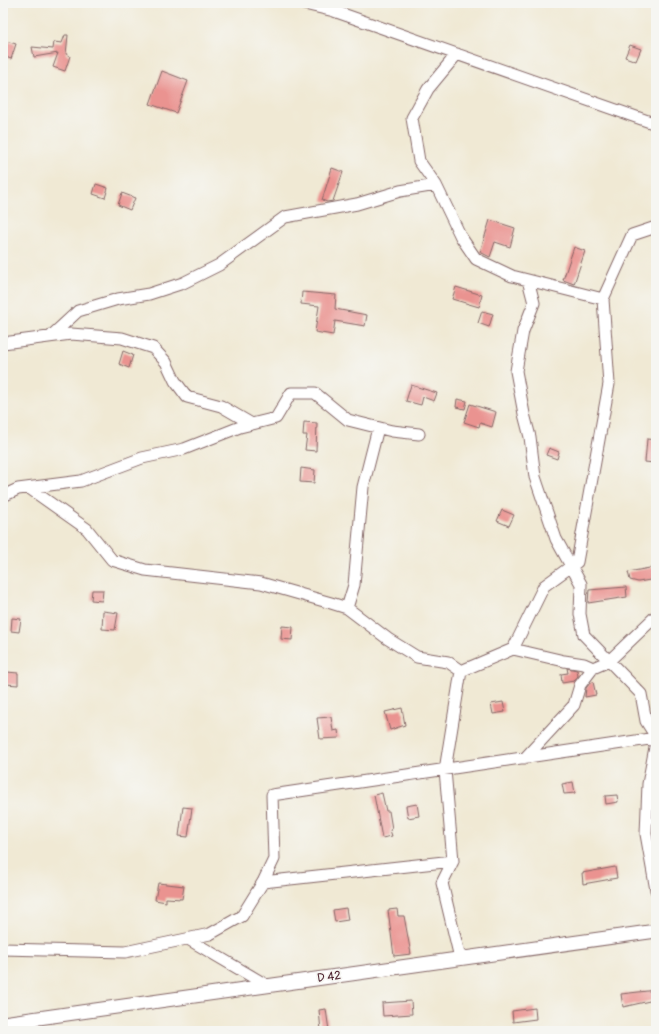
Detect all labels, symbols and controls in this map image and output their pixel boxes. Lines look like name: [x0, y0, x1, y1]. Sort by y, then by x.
street label: D 42: [316, 968, 342, 986]

